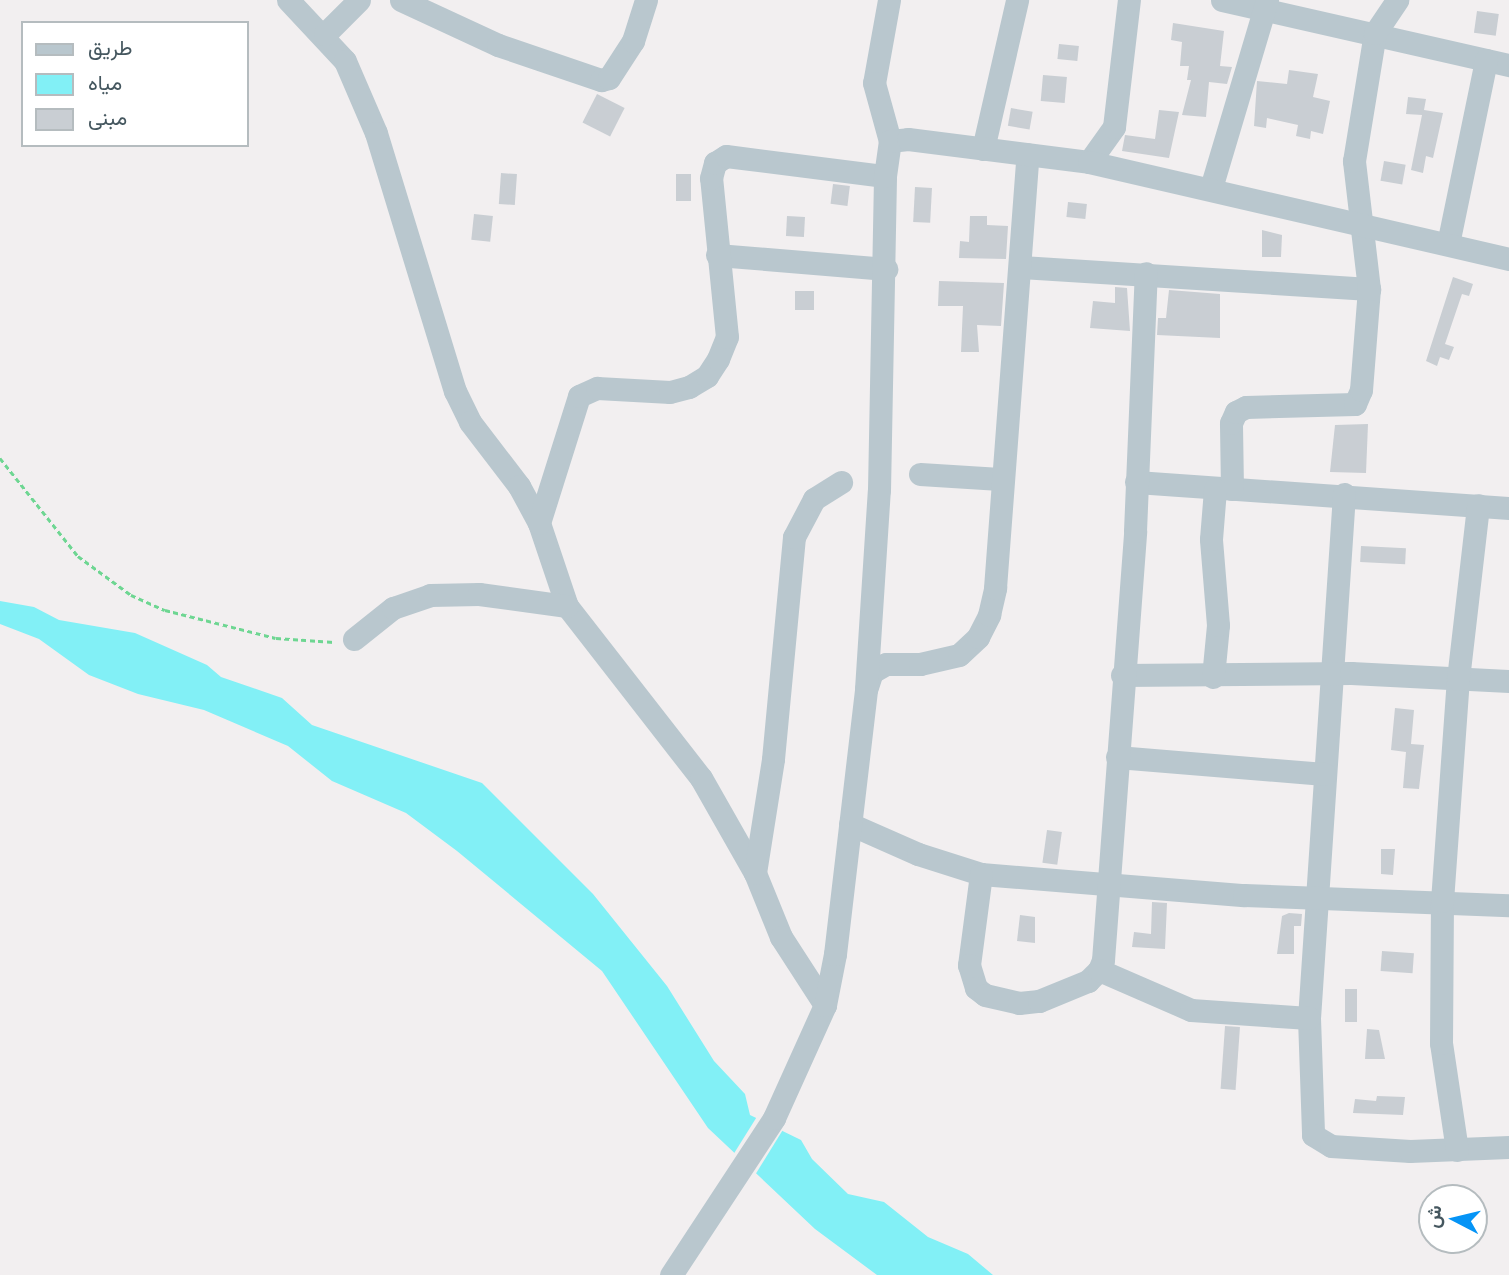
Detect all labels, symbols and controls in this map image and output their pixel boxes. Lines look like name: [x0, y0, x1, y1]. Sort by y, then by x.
legend: [21, 21, 248, 147]
text: طريق: [88, 35, 133, 61]
text: مياه: [88, 70, 122, 96]
text: مبنى: [88, 105, 127, 131]
north arrow: [1418, 1184, 1488, 1254]
text: ش: [1421, 1204, 1446, 1229]

